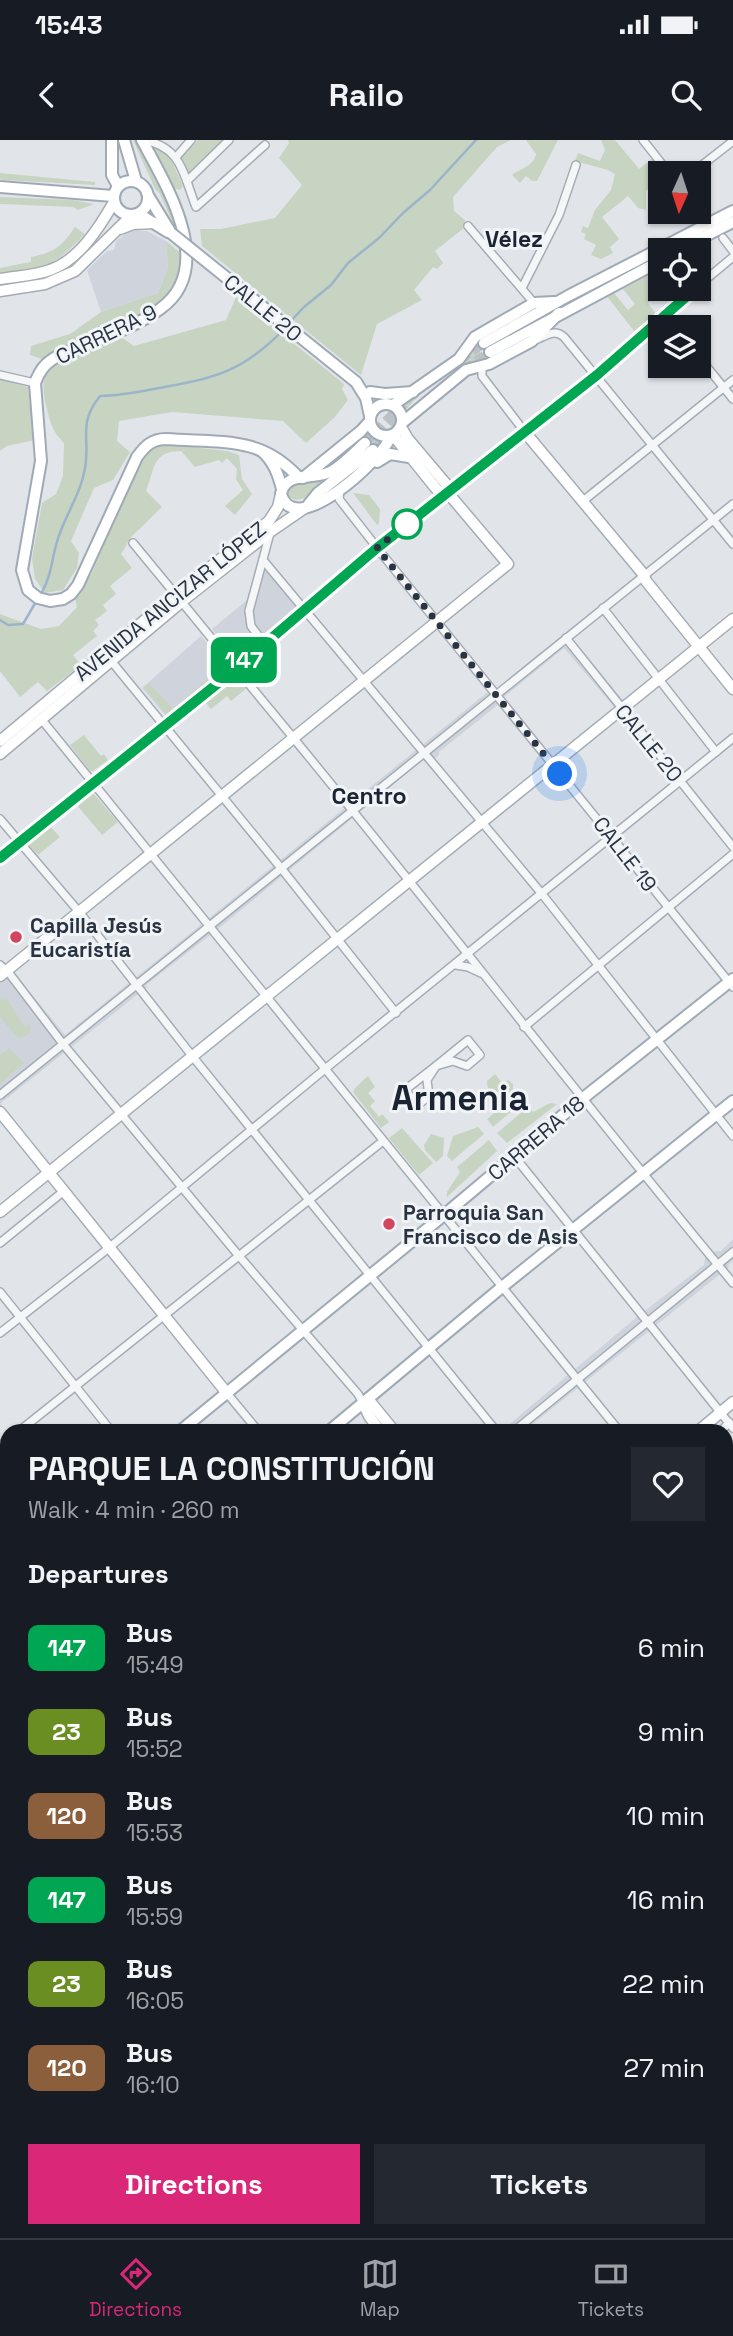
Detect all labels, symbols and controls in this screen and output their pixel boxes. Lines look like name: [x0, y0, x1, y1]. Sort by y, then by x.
text: 15:43: [35, 8, 102, 42]
text: Railo: [329, 75, 404, 115]
icon: back: [28, 76, 66, 114]
icon: search: [667, 76, 705, 114]
north arrow: [648, 161, 710, 224]
map controls: [648, 161, 711, 378]
district label: Vélez: [485, 224, 543, 254]
button: locate: [648, 238, 711, 301]
street label: CALLE 20: [218, 268, 308, 348]
street label: CARRERA 9: [51, 298, 161, 370]
button: layers: [648, 315, 711, 378]
unlabelled marker: [392, 509, 422, 539]
street label: AVENIDA ANCIZAR LÓPEZ: [69, 515, 271, 687]
line badge: 147: [204, 637, 284, 683]
text: 147: [225, 644, 263, 675]
street label: CALLE 20: [609, 698, 689, 788]
your location: [542, 756, 577, 791]
district label: Centro: [331, 781, 407, 811]
street label: CALLE 19: [587, 811, 663, 897]
place label: Capilla Jesús Eucaristía: [30, 912, 162, 963]
marker: Capilla Jesús Eucaristía: [8, 929, 24, 945]
district label: Armenia: [391, 1076, 529, 1120]
street label: CARRERA 18: [482, 1090, 590, 1186]
place label: Parroquia San Francisco de Asis: [403, 1199, 578, 1250]
marker: Parroquia San Francisco de Asis: [381, 1216, 397, 1232]
button: heart: [631, 1447, 705, 1521]
text: PARQUE LA CONSTITUCIÓN: [28, 1448, 435, 1490]
text: Walk · 4 min · 260 m: [28, 1495, 240, 1525]
text: Departures: [28, 1557, 169, 1591]
text: Bus: [126, 1616, 173, 1650]
text: 6 min: [638, 1631, 705, 1665]
text: 147: [47, 1632, 86, 1663]
text: 15:49: [126, 1650, 184, 1680]
text: Bus: [126, 1700, 173, 1734]
text: 9 min: [638, 1715, 705, 1749]
text: 23: [52, 1716, 81, 1747]
text: 15:52: [126, 1734, 183, 1764]
text: Bus: [126, 1784, 173, 1818]
text: 10 min: [626, 1799, 705, 1833]
text: 120: [46, 1800, 87, 1831]
text: 15:53: [126, 1818, 183, 1848]
text: Bus: [126, 1868, 173, 1902]
text: 16 min: [627, 1883, 705, 1917]
text: 147: [47, 1884, 86, 1915]
text: 15:59: [126, 1902, 183, 1932]
text: Bus: [126, 1952, 173, 1986]
text: 22 min: [622, 1967, 705, 2001]
text: 23: [52, 1968, 81, 1999]
text: 16:05: [126, 1986, 184, 2016]
text: Bus: [126, 2036, 173, 2070]
text: 27 min: [624, 2051, 705, 2085]
text: 120: [46, 2052, 87, 2083]
text: 16:10: [126, 2070, 180, 2100]
button: Directions: [28, 2144, 360, 2224]
button: Tickets: [374, 2144, 705, 2224]
tab: Directions: [89, 2255, 182, 2322]
tab: Map: [360, 2255, 400, 2322]
tab: Tickets: [578, 2255, 644, 2322]

